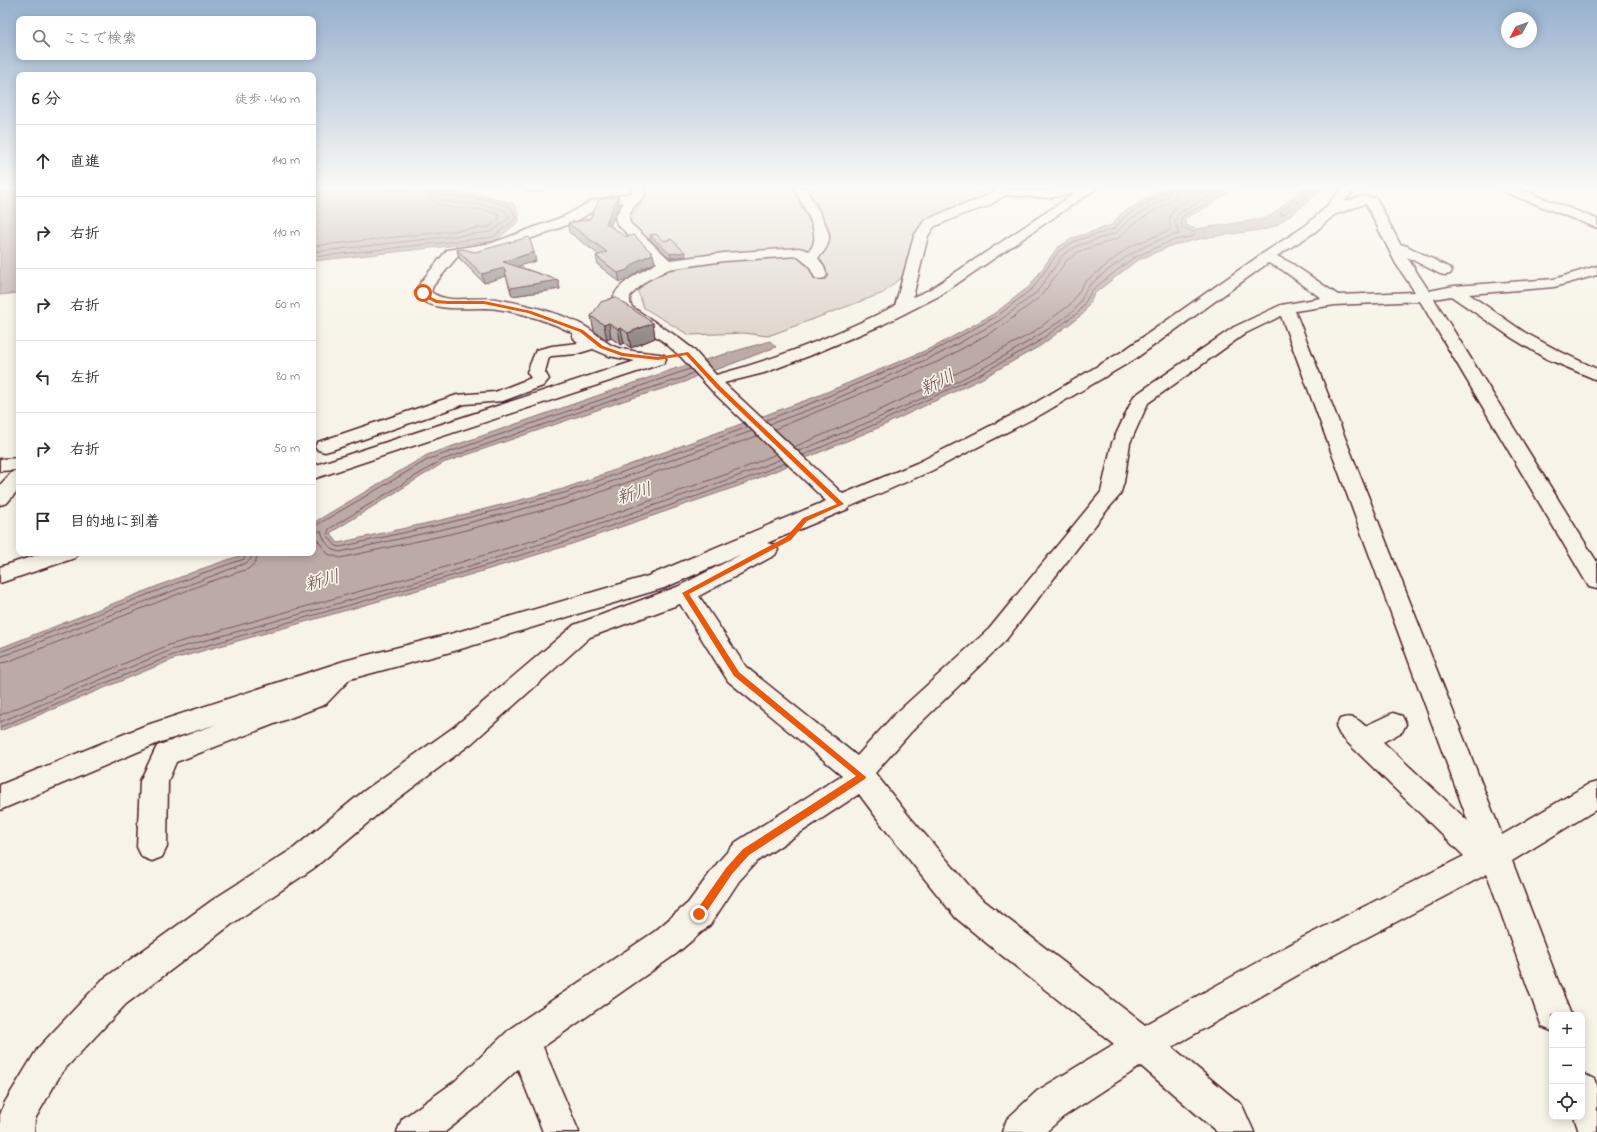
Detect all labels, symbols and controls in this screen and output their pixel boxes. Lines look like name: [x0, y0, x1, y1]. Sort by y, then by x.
north arrow: [1501, 12, 1537, 48]
search box: [16, 16, 316, 60]
icon: search: [30, 27, 52, 49]
text: ここで検索: [62, 28, 137, 50]
text: 6 分: [32, 87, 61, 112]
text: 徒歩 · 440 m: [235, 90, 300, 109]
icon: ahead: [32, 150, 54, 172]
text: 直進: [70, 151, 100, 173]
text: 140 m: [272, 151, 300, 170]
icon: right: [32, 222, 54, 244]
text: 右折: [70, 223, 100, 245]
text: 110 m: [273, 223, 300, 242]
route start: [414, 284, 432, 302]
icon: right: [32, 294, 54, 316]
text: 右折: [70, 295, 100, 317]
text: 60 m: [275, 295, 300, 314]
water label: 新川: [916, 364, 960, 403]
icon: left: [32, 366, 54, 388]
text: 左折: [70, 367, 100, 389]
text: 80 m: [276, 367, 300, 386]
icon: right: [32, 438, 54, 460]
text: 右折: [70, 439, 100, 461]
text: 50 m: [274, 439, 300, 458]
water label: 新川: [614, 477, 655, 512]
icon: arrive: [32, 510, 54, 532]
text: 目的地に到着: [70, 511, 160, 533]
water label: 新川: [302, 565, 343, 599]
route end: [690, 905, 708, 923]
map controls: [1549, 1012, 1585, 1120]
button: +: [1549, 1012, 1585, 1048]
button: −: [1549, 1048, 1585, 1084]
button: locate: [1549, 1084, 1585, 1120]

